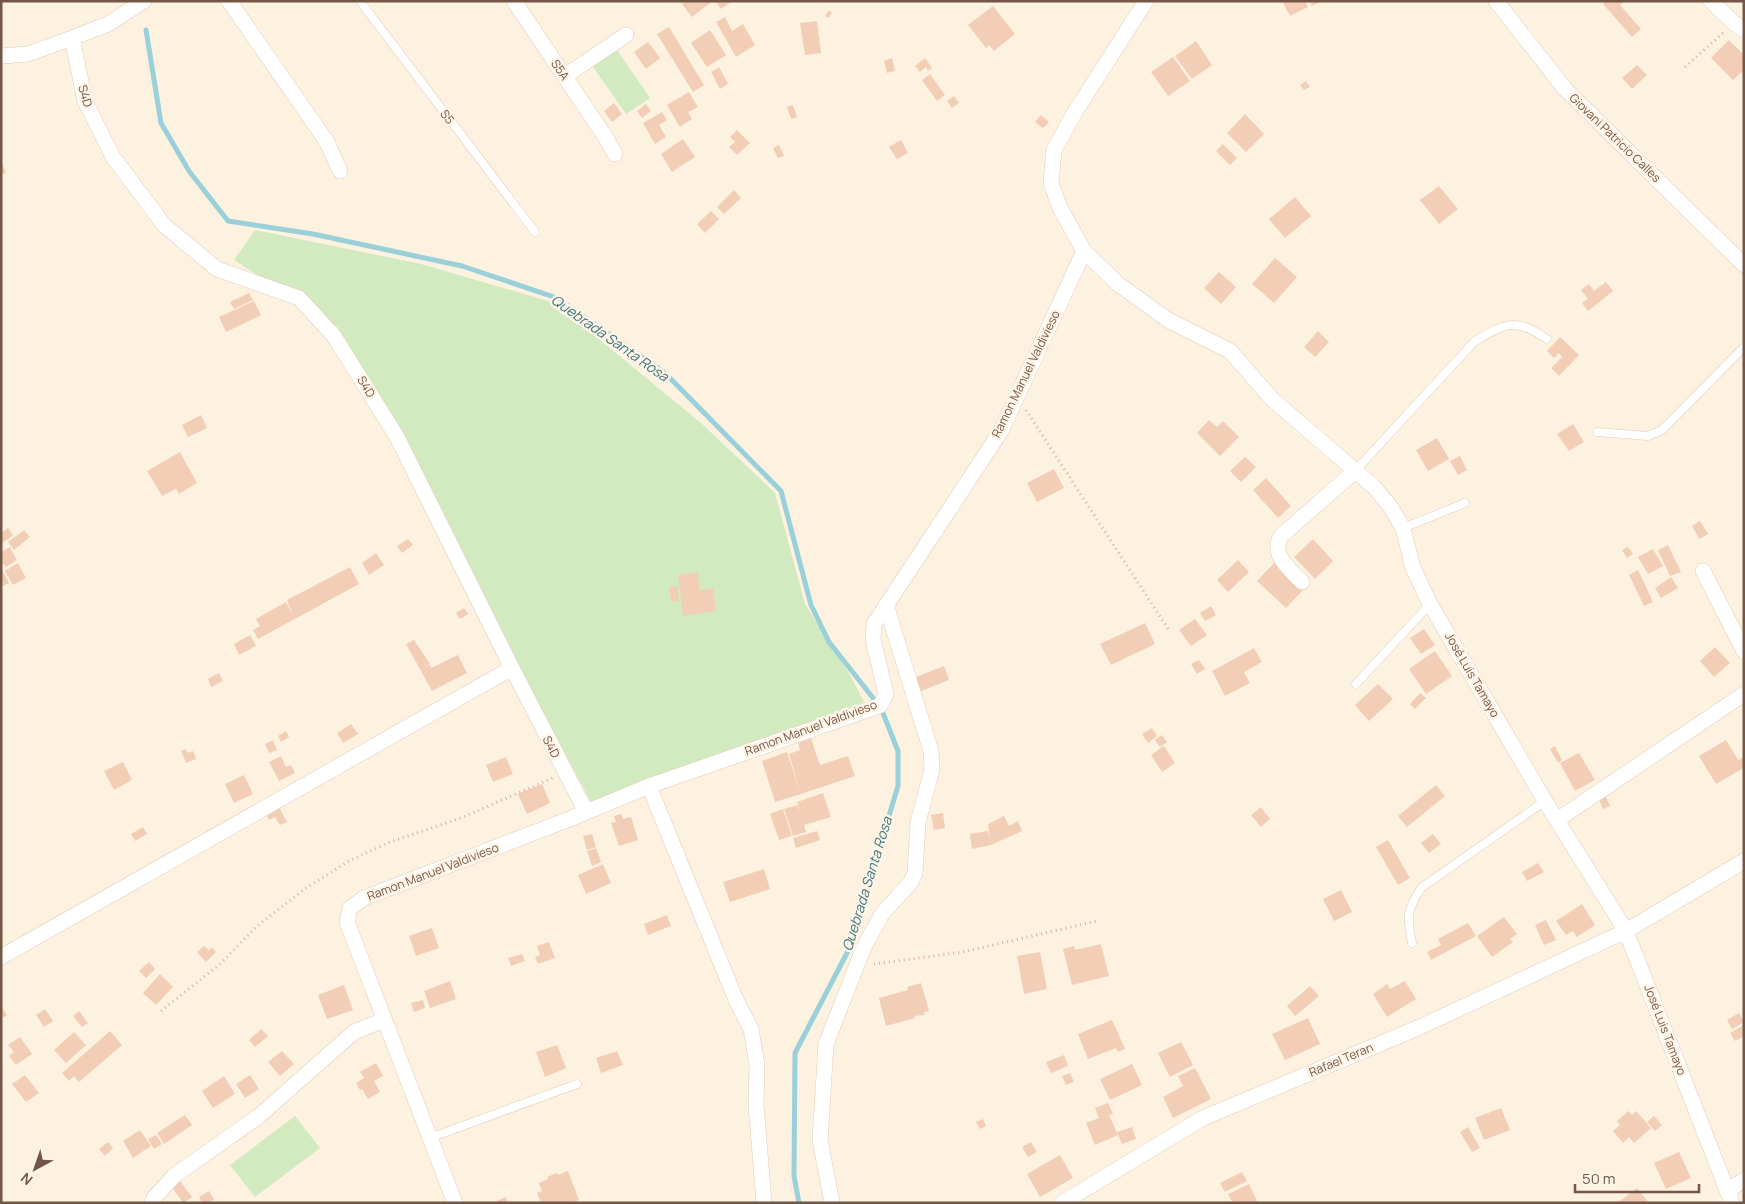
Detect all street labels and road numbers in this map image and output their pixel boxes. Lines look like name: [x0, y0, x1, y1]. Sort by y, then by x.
street label: S5A: [547, 56, 574, 84]
street label: S4D: [74, 83, 97, 109]
street label: Giovani Patricio Calles: [1566, 89, 1665, 186]
street label: S5: [436, 106, 459, 128]
street label: Ramon Manuel Valdivieso: [987, 307, 1064, 440]
street label: S4D: [353, 373, 380, 401]
street label: José Luis Tamayo: [1441, 629, 1504, 720]
street label: Ramon Manuel Valdivieso: [742, 696, 879, 759]
street label: S4D: [539, 733, 564, 761]
street label: Ramon Manuel Valdivieso: [365, 839, 501, 904]
street label: José Luis Tamayo: [1640, 982, 1691, 1078]
street label: Rafael Teran: [1306, 1038, 1376, 1081]

